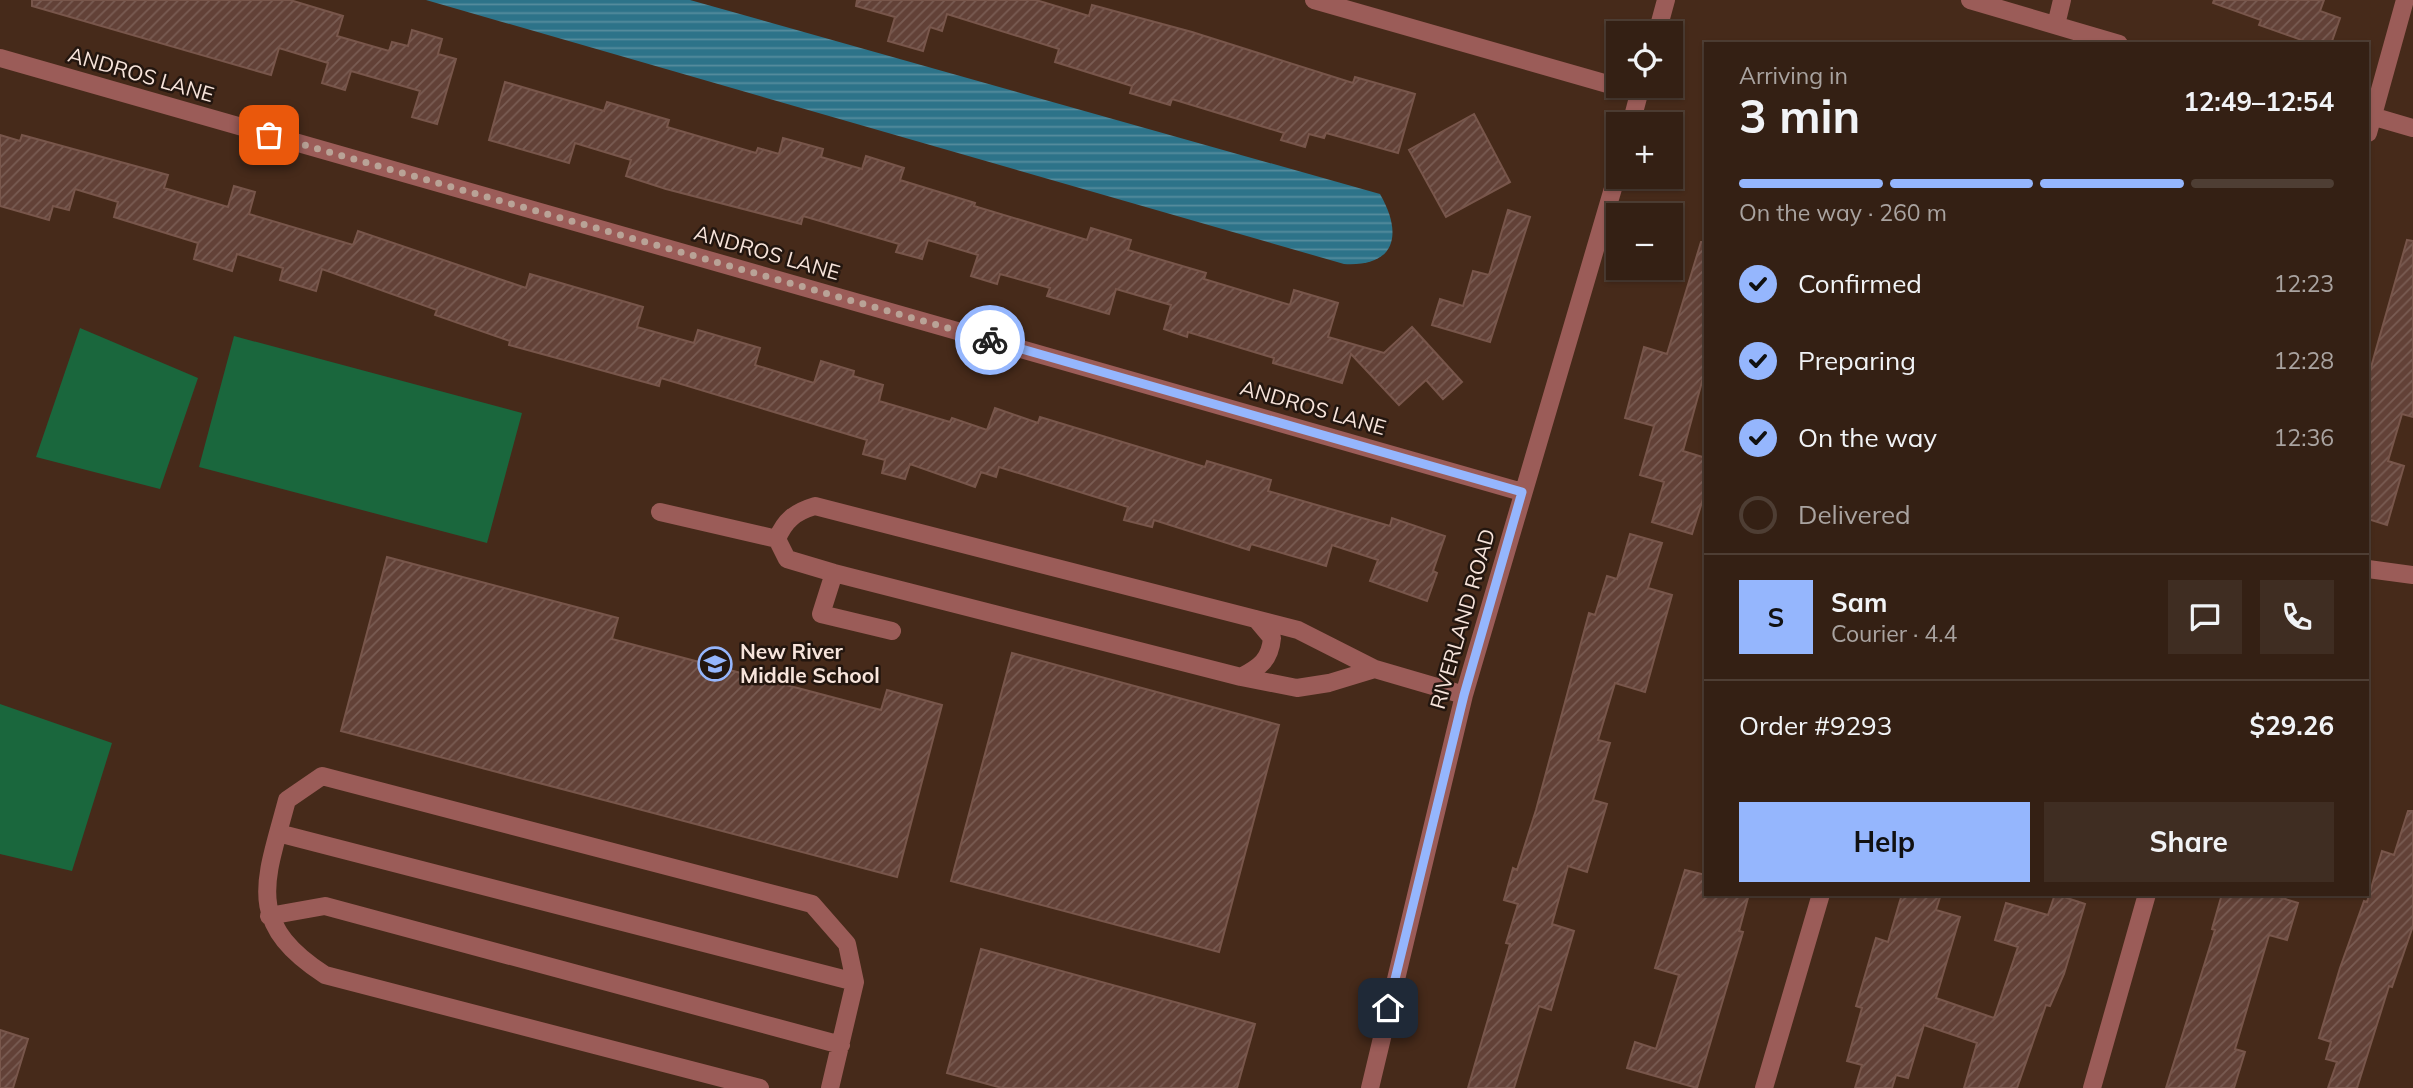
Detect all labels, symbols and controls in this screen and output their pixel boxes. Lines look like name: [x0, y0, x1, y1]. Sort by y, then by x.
map controls: [1606, 21, 1683, 280]
button: locate: [1606, 21, 1683, 98]
street label: ANDROS LANE: [65, 41, 217, 107]
text: Arriving in: [1739, 61, 1848, 90]
text: 12:49–12:54: [2183, 85, 2334, 118]
text: 3 min: [1739, 87, 1860, 145]
pin: [239, 105, 299, 165]
button: +: [1606, 112, 1683, 189]
icon: bag: [250, 116, 288, 154]
text: On the way · 260 m: [1739, 198, 1947, 227]
button: −: [1606, 203, 1683, 280]
street label: ANDROS LANE: [691, 219, 843, 285]
icon: check: [1739, 265, 1777, 303]
text: Confirmed: [1798, 267, 1922, 300]
text: 12:23: [2274, 269, 2334, 298]
courier: [955, 305, 1025, 375]
icon: bike: [971, 321, 1009, 359]
icon: check: [1739, 342, 1777, 380]
text: Preparing: [1798, 344, 1916, 377]
text: 12:28: [2274, 346, 2334, 375]
street label: ANDROS LANE: [1237, 374, 1389, 440]
icon: check: [1739, 419, 1777, 457]
text: On the way: [1798, 421, 1937, 454]
text: 12:36: [2274, 423, 2334, 452]
text: Delivered: [1798, 498, 1911, 531]
street label: RIVERLAND ROAD: [1424, 526, 1500, 712]
button: chat: [2168, 580, 2242, 654]
button: phone: [2260, 580, 2334, 654]
text: Sam: [1831, 586, 1887, 619]
text: S: [1768, 601, 1784, 634]
text: Courier · 4.4: [1831, 619, 1957, 648]
place label: New River Middle School: [740, 638, 880, 688]
school or university icon: New River Middle School: [696, 645, 734, 683]
text: Order #9293: [1739, 709, 1892, 742]
text: $29.26: [2250, 709, 2334, 742]
button: Help: [1739, 802, 2030, 882]
button: Share: [2044, 802, 2334, 882]
pin: [1358, 978, 1418, 1038]
icon: home: [1369, 989, 1407, 1027]

